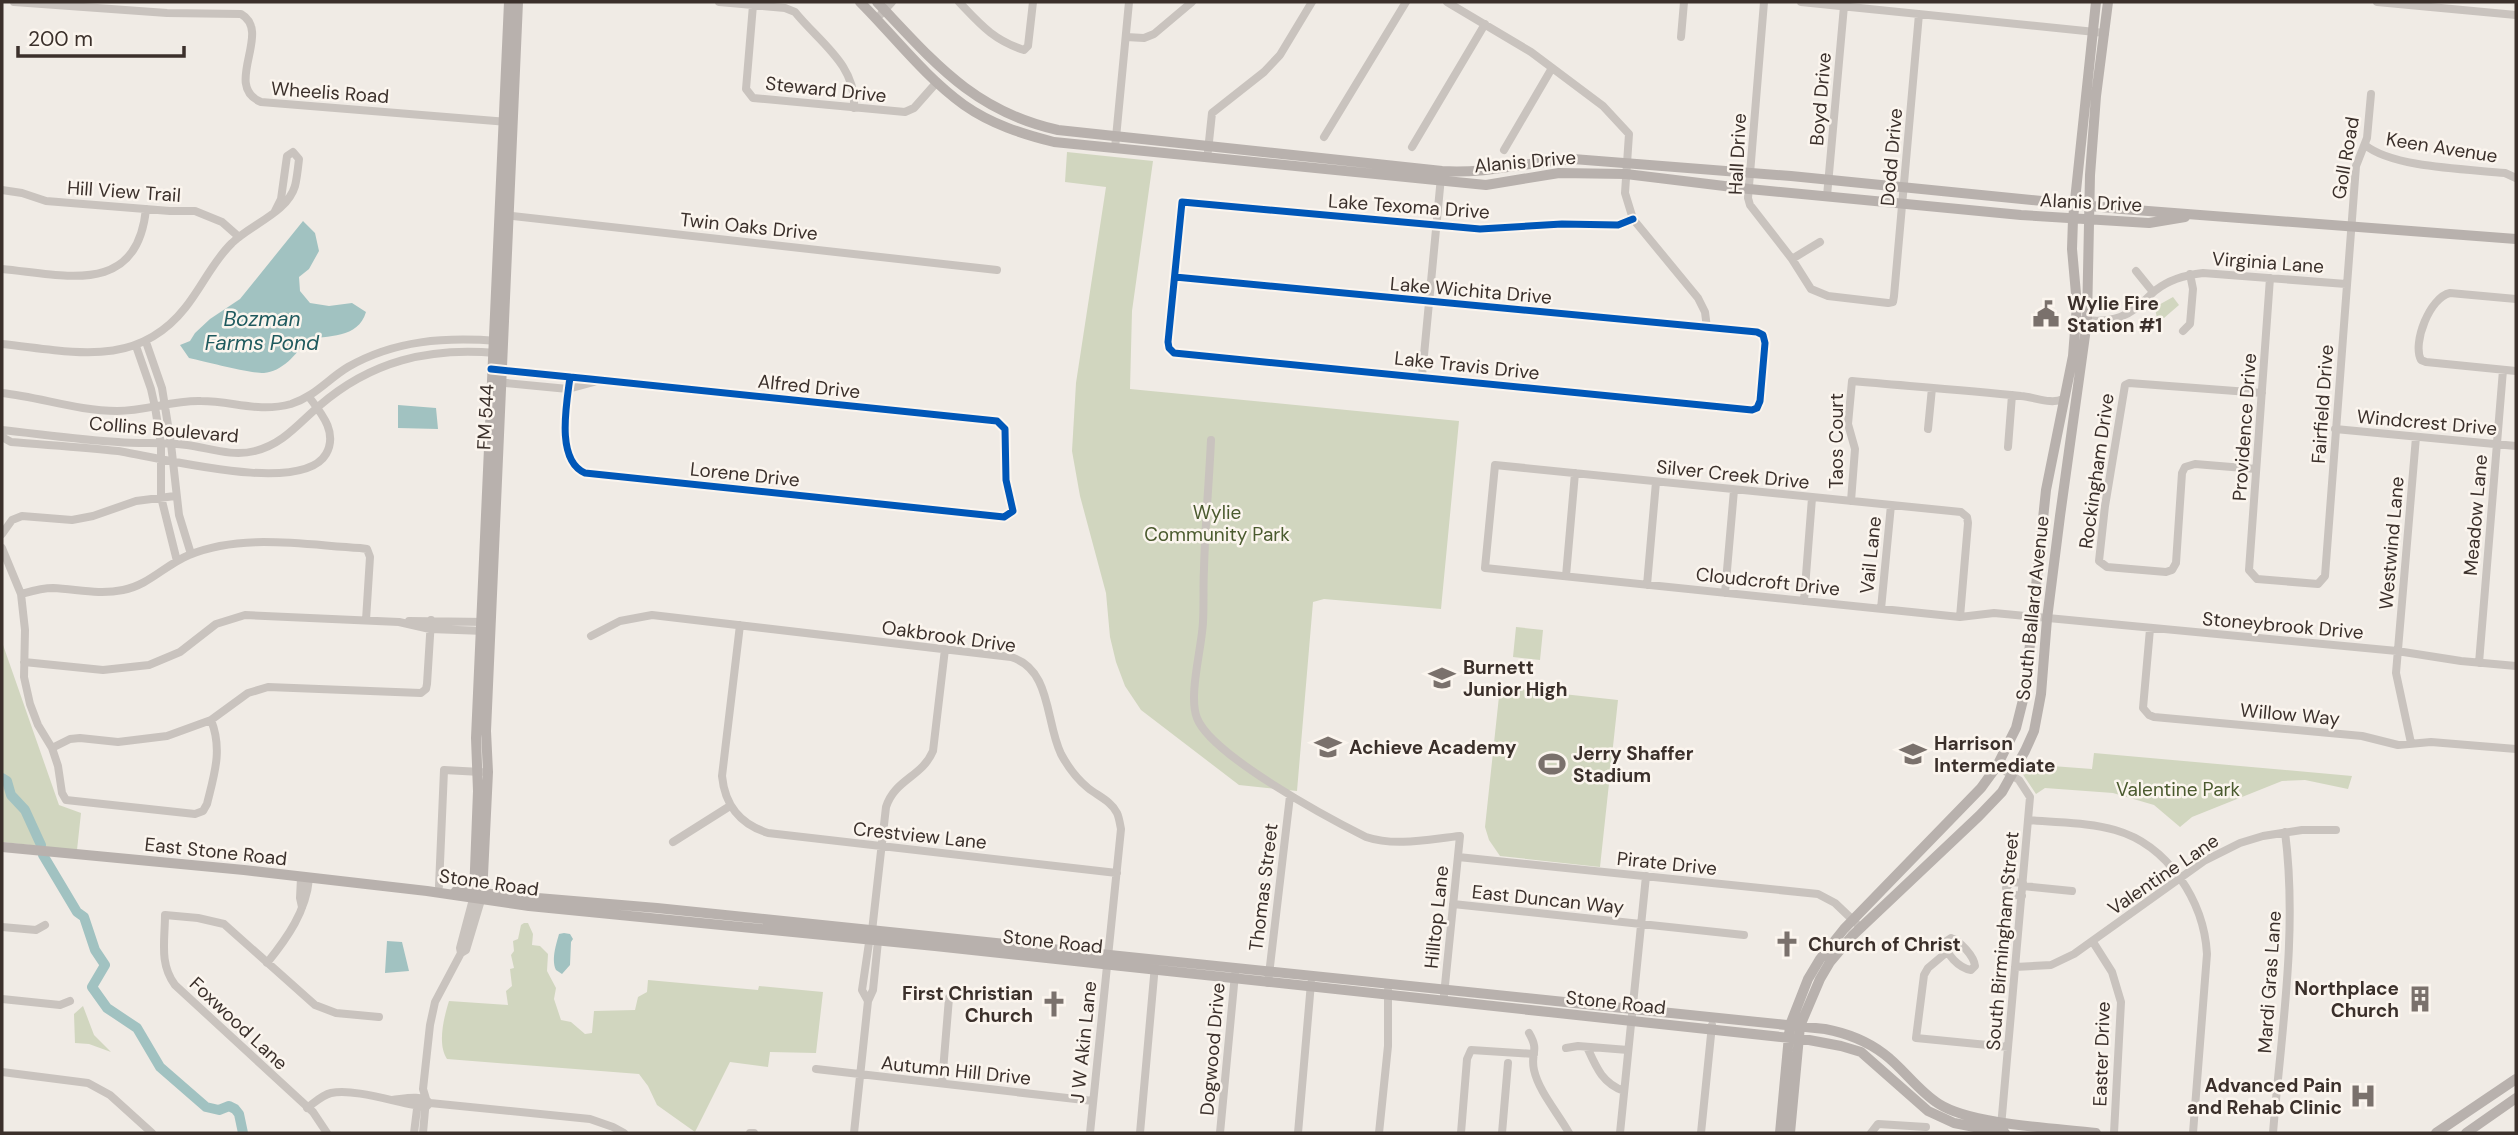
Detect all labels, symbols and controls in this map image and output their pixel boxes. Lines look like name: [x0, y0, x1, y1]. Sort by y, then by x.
scale bar: [18, 14, 184, 58]
text: 200 m: [28, 25, 93, 53]
street label: Boyd Drive: [1804, 51, 1837, 147]
street label: Steward Drive: [764, 71, 888, 108]
street label: Wheelis Road: [270, 76, 390, 109]
street label: Dodd Drive: [1875, 107, 1908, 207]
street label: Hall Drive: [1723, 113, 1752, 196]
street label: Goll Road: [2326, 115, 2365, 201]
street label: Keen Avenue: [2384, 126, 2499, 169]
street label: Alanis Drive: [1473, 145, 1577, 178]
street label: Hill View Trail: [66, 175, 182, 208]
street label: Alanis Drive: [2039, 187, 2143, 218]
street label: Lake Texoma Drive: [1327, 188, 1491, 225]
street label: Twin Oaks Drive: [679, 207, 819, 246]
street label: Virginia Lane: [2211, 246, 2325, 279]
street label: Lake Wichita Drive: [1389, 271, 1553, 310]
place label: Wylie Fire Station #1: [2067, 291, 2162, 338]
public building icon: Wylie Fire Station #1: [2031, 299, 2061, 329]
water label: Bozman Farms Pond: [205, 305, 320, 357]
street label: Fairfield Drive: [2306, 344, 2339, 464]
street label: Lake Travis Drive: [1393, 345, 1541, 386]
street label: Providence Drive: [2227, 352, 2262, 502]
street label: Alfred Drive: [757, 369, 861, 404]
street label: FM 544: [471, 383, 500, 451]
street label: Rockingham Drive: [2073, 392, 2120, 550]
street label: Taos Court: [1824, 393, 1849, 489]
street label: Windcrest Drive: [2356, 404, 2498, 441]
street label: Collins Boulevard: [88, 411, 240, 448]
street label: Meadow Lane: [2458, 453, 2493, 577]
street label: Silver Creek Drive: [1655, 454, 1811, 495]
street label: Lorene Drive: [689, 456, 801, 493]
street label: Westwind Lane: [2373, 475, 2410, 611]
park label: Wylie Community Park: [1144, 500, 1290, 547]
street label: Vail Lane: [1854, 515, 1887, 595]
street label: South Ballard Avenue: [2010, 515, 2055, 702]
street label: Cloudcroft Drive: [1695, 562, 1841, 601]
street label: Stoneybrook Drive: [2201, 606, 2365, 645]
street label: Oakbrook Drive: [880, 615, 1018, 658]
place label: Burnett Junior High: [1463, 655, 1568, 702]
school or university icon: Burnett Junior High: [1427, 663, 1457, 693]
street label: Willow Way: [2239, 698, 2341, 731]
place label: Harrison Intermediate: [1934, 731, 2056, 778]
school or university icon: Achieve Academy: [1313, 732, 1343, 762]
place label: Achieve Academy: [1349, 735, 1517, 760]
school or university icon: Harrison Intermediate: [1898, 739, 1928, 769]
place label: Jerry Shaffer Stadium: [1573, 741, 1694, 788]
sports icon: Jerry Shaffer Stadium: [1537, 749, 1567, 779]
park label: Valentine Park: [2116, 777, 2241, 802]
street label: Crestview Lane: [852, 816, 988, 855]
street label: Thomas Street: [1243, 822, 1284, 952]
street label: Valentine Lane: [2103, 828, 2224, 921]
street label: South Birmingham Street: [1980, 830, 2025, 1052]
street label: East Stone Road: [143, 832, 288, 871]
street label: Pirate Drive: [1616, 846, 1718, 881]
street label: Stone Road: [437, 863, 540, 902]
street label: Hilltop Lane: [1419, 864, 1454, 970]
street label: East Duncan Way: [1471, 879, 1626, 920]
street label: Mardi Gras Lane: [2252, 910, 2287, 1054]
street label: Stone Road: [1002, 924, 1104, 959]
church icon: Church of Christ: [1772, 929, 1802, 959]
place label: Church of Christ: [1808, 932, 1961, 957]
street label: Foxwood Lane: [184, 971, 293, 1075]
place label: Northplace Church: [2294, 976, 2399, 1023]
street label: J W Akin Lane: [1065, 980, 1102, 1104]
place label: First Christian Church: [902, 981, 1033, 1028]
street label: Dogwood Drive: [1194, 982, 1231, 1116]
building icon: Northplace Church: [2405, 984, 2435, 1014]
street label: Stone Road: [1565, 985, 1667, 1020]
church icon: First Christian Church: [1039, 989, 1069, 1019]
street label: Easter Drive: [2087, 1001, 2116, 1107]
street label: Autumn Hill Drive: [880, 1050, 1032, 1091]
place label: Advanced Pain and Rehab Clinic: [2187, 1073, 2342, 1120]
hospital icon: Advanced Pain and Rehab Clinic: [2348, 1081, 2378, 1111]

